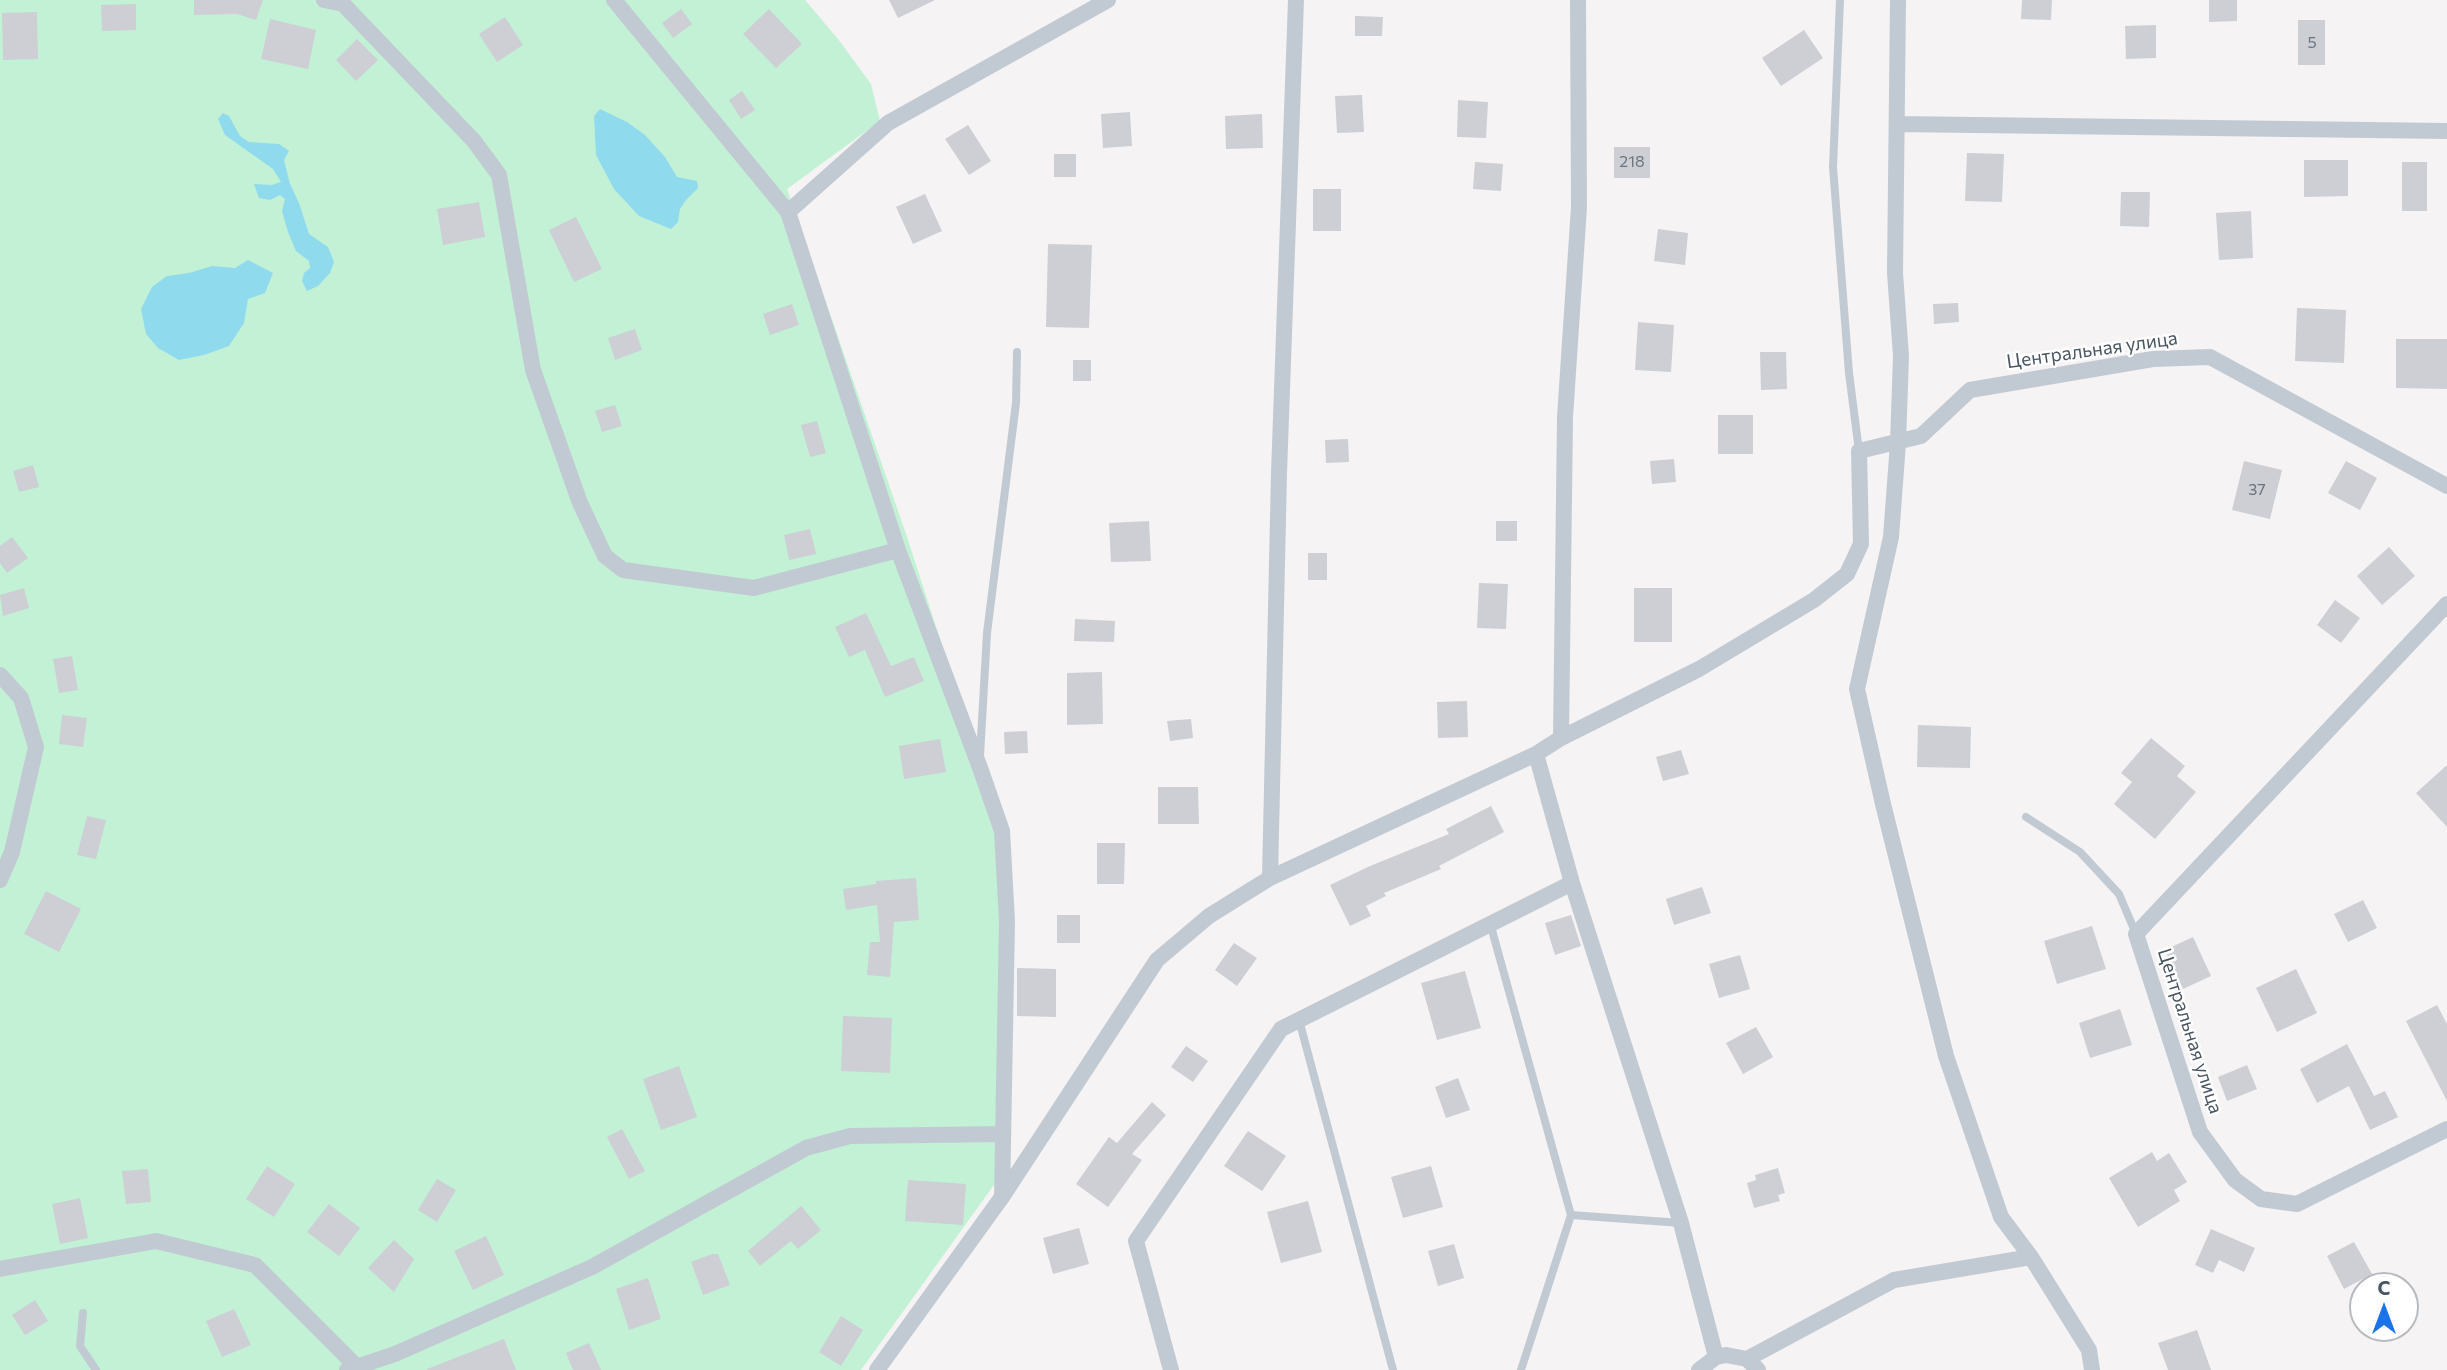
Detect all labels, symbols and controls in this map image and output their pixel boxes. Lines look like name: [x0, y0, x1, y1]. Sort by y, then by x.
house number: 5: [2307, 33, 2317, 53]
house number: 218: [1619, 152, 1645, 172]
street label: Центральная улица: [2005, 327, 2179, 373]
house number: 37: [2248, 480, 2266, 500]
street label: Центральная улица: [2153, 946, 2227, 1116]
north arrow: [2349, 1272, 2419, 1342]
text: С: [2378, 1276, 2391, 1299]

